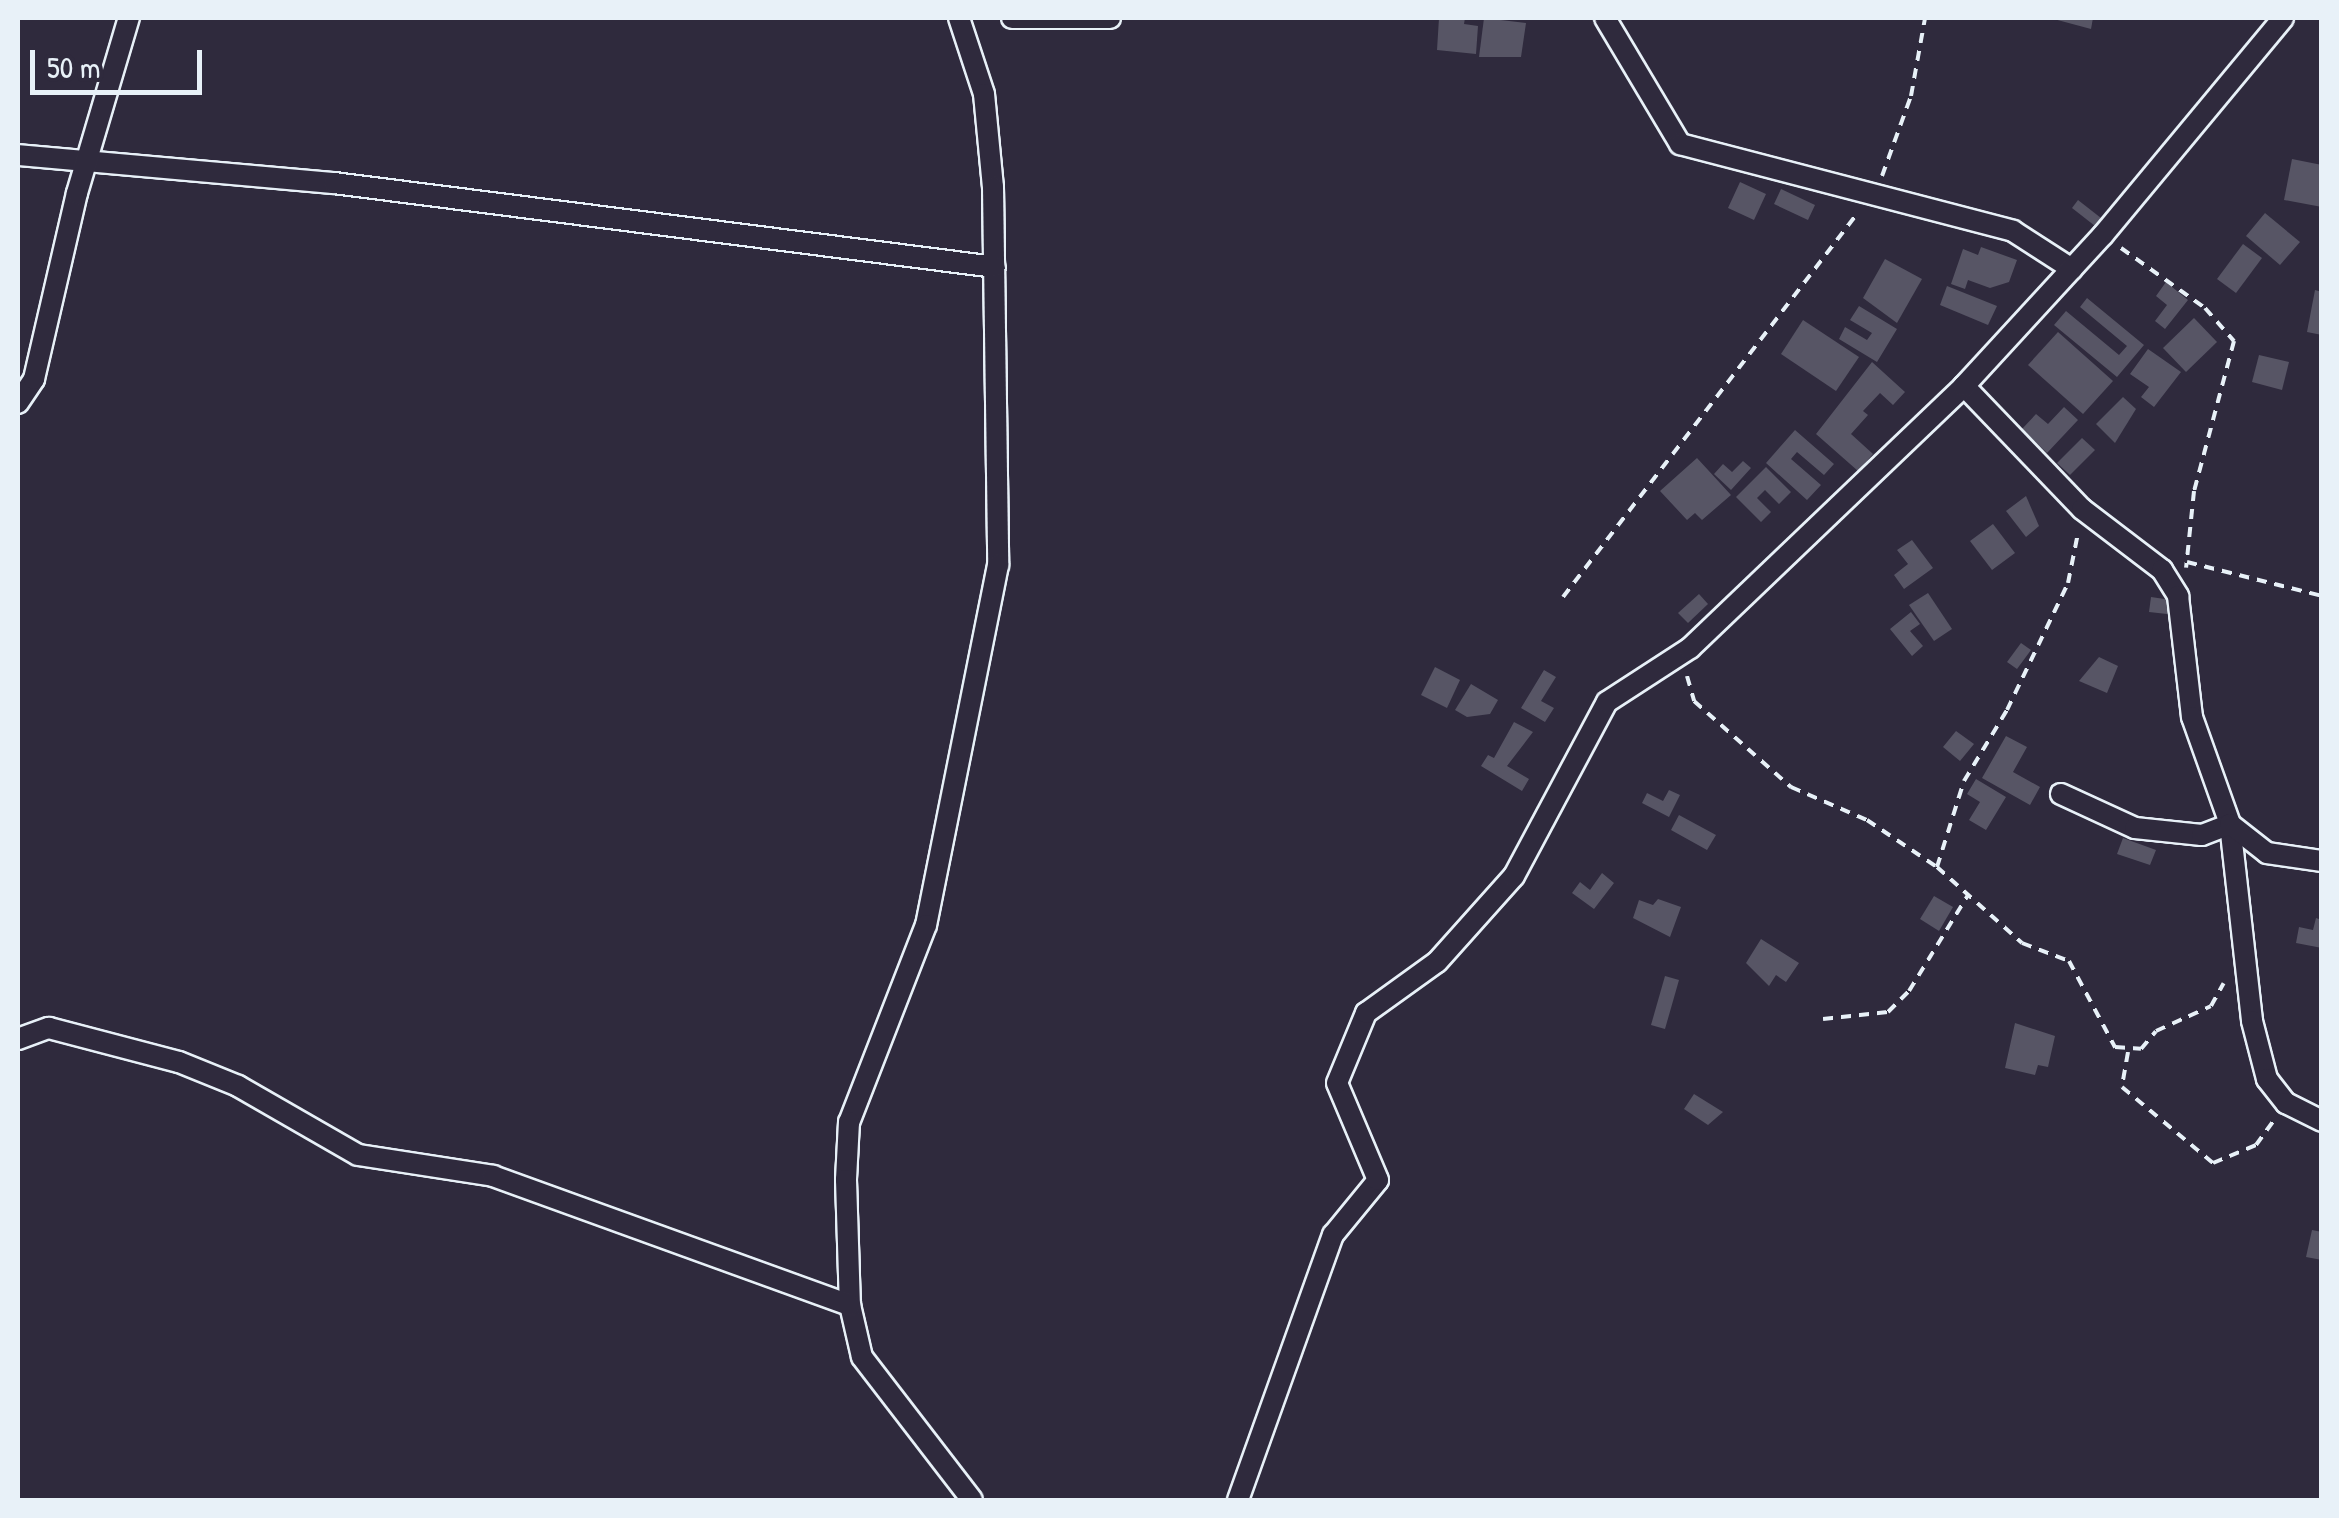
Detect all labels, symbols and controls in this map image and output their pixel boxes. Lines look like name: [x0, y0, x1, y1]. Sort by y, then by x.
scale bar: [35, 30, 208, 92]
text: 50 m: [47, 47, 100, 87]

